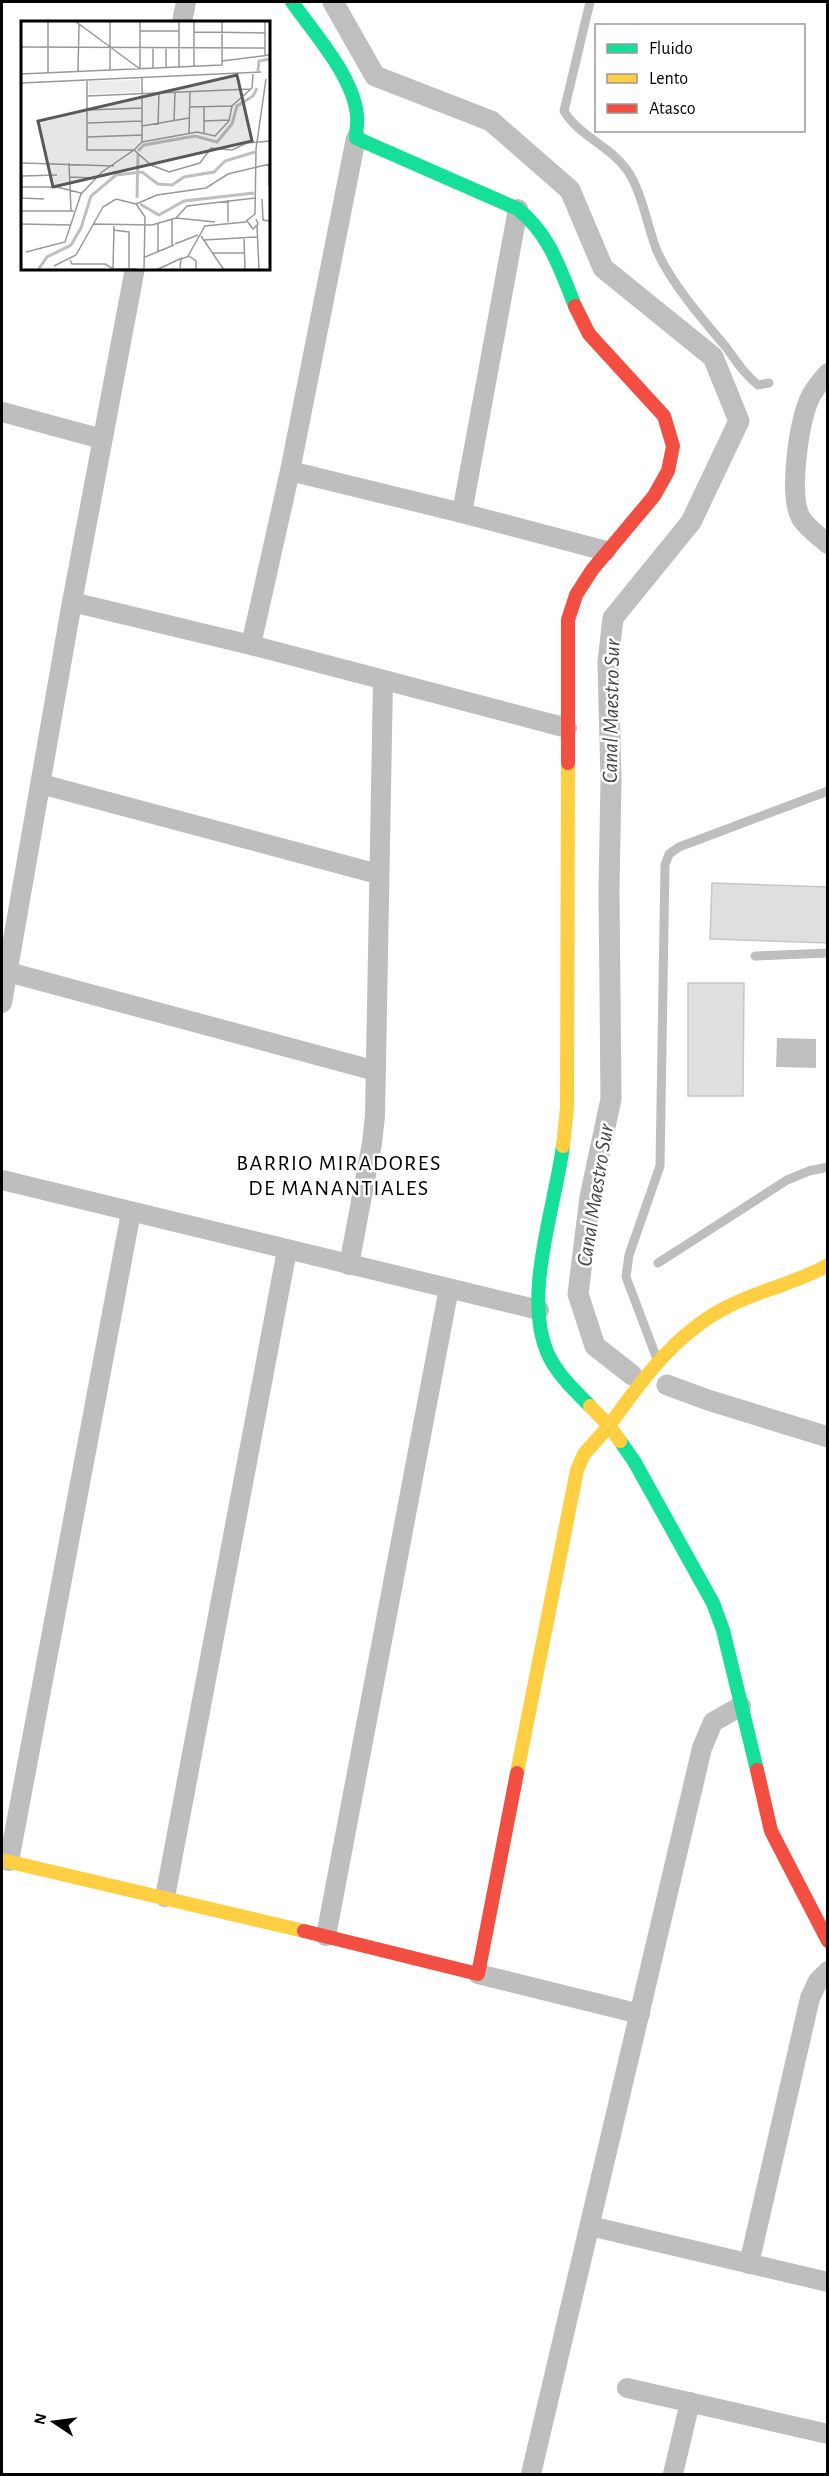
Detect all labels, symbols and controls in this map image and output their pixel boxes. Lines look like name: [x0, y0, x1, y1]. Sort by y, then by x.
inset map: [21, 21, 270, 270]
legend: [595, 24, 805, 132]
text: Fluido: [649, 40, 693, 58]
text: Lento: [649, 70, 688, 88]
text: Atasco: [649, 100, 696, 118]
water label: Canal Maestro Sur: [599, 638, 623, 783]
water label: Canal Maestro Sur: [573, 1121, 617, 1268]
district label: BARRIO MIRADORES DE MANANTIALES: [236, 1152, 442, 1199]
north arrow: [24, 2392, 84, 2452]
text: N: [31, 2412, 49, 2426]

